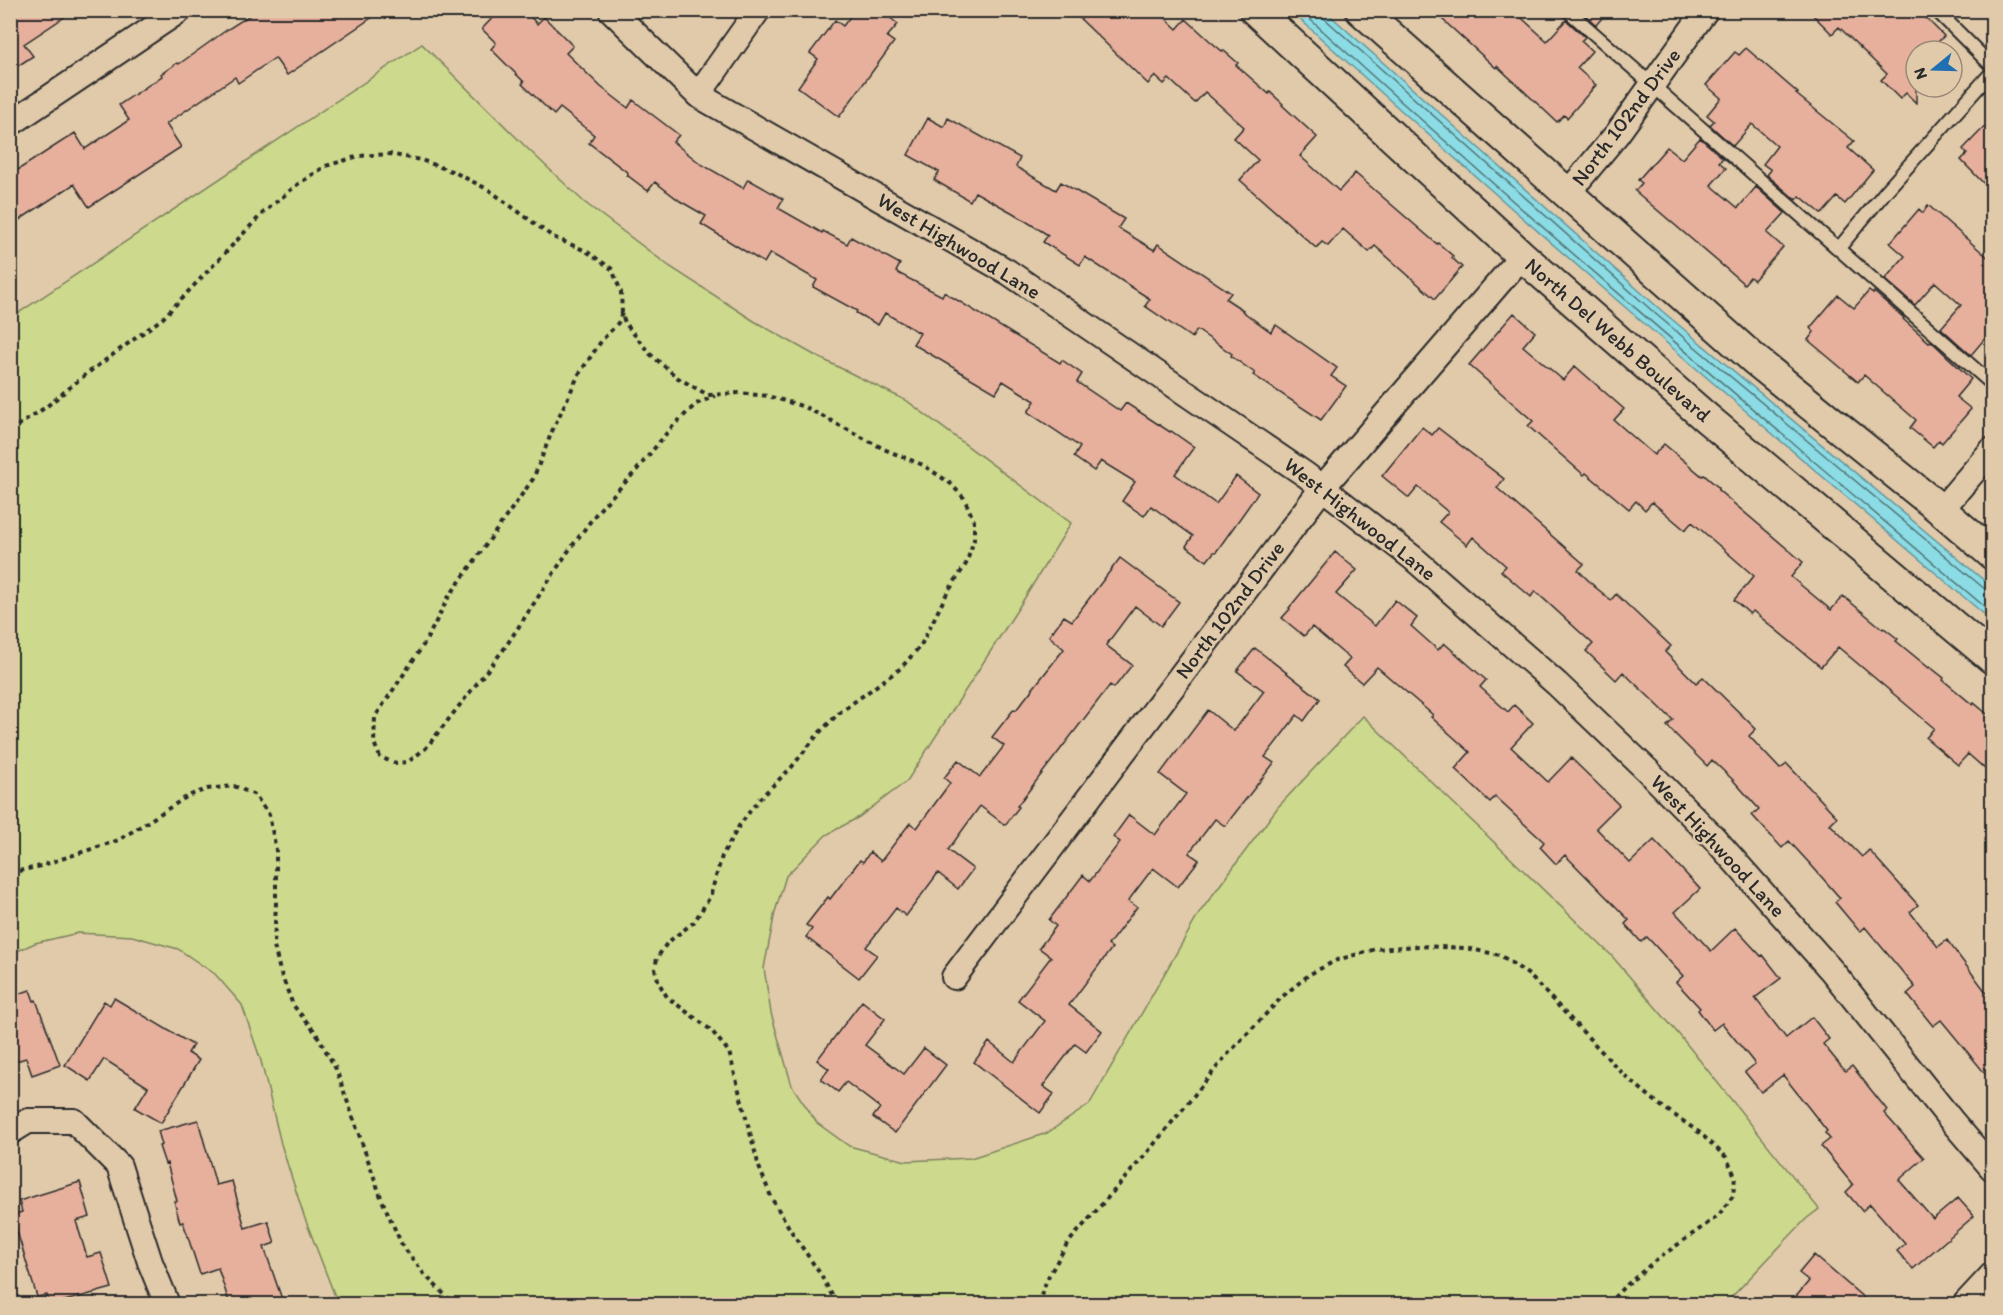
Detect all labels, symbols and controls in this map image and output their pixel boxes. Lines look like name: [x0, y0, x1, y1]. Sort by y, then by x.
north arrow: [1904, 39, 1964, 99]
street label: North 102nd Drive: [1566, 43, 1686, 190]
text: N: [1910, 66, 1931, 82]
street label: West Highwood Lane: [873, 187, 1045, 304]
street label: North Del Webb Boulevard: [1520, 252, 1717, 427]
street label: West Highwood Lane: [1279, 452, 1441, 586]
street label: North 102nd Drive: [1170, 536, 1290, 683]
street label: West Highwood Lane: [1646, 769, 1791, 922]

